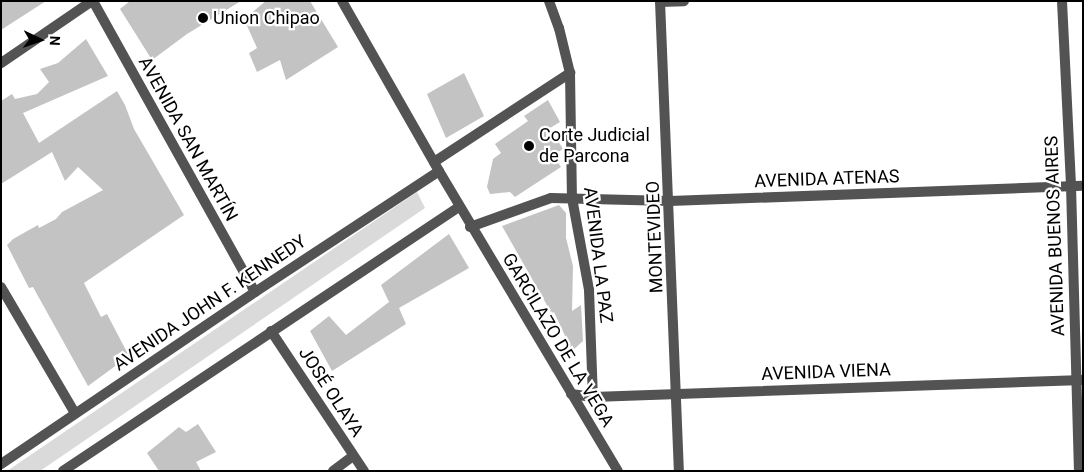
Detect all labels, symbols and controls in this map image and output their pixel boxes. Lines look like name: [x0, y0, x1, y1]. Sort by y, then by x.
place label: Union Chipao: [213, 7, 320, 29]
marker: Union Chipao: [197, 12, 209, 24]
north arrow: [15, 15, 65, 65]
text: N: [47, 35, 63, 46]
street label: AVENIDA SAN MARTÍN: [134, 53, 242, 225]
place label: Corte Judicial de Parcona: [539, 125, 650, 168]
street label: AVENIDA BUENOS AIRES: [1041, 135, 1069, 337]
marker: Corte Judicial de Parcona: [523, 140, 535, 152]
street label: AVENIDA ATENAS: [754, 166, 900, 192]
street label: MONTEVIDEO: [642, 180, 668, 294]
street label: AVENIDA LA PAZ: [579, 186, 617, 324]
street label: AVENIDA JOHN F. KENNEDY: [110, 230, 310, 376]
street label: GARCILAZO DE LA VEGA: [498, 249, 618, 431]
street label: JOSÉ OLAYA: [294, 343, 368, 441]
street label: AVENIDA VIENA: [761, 359, 891, 385]

